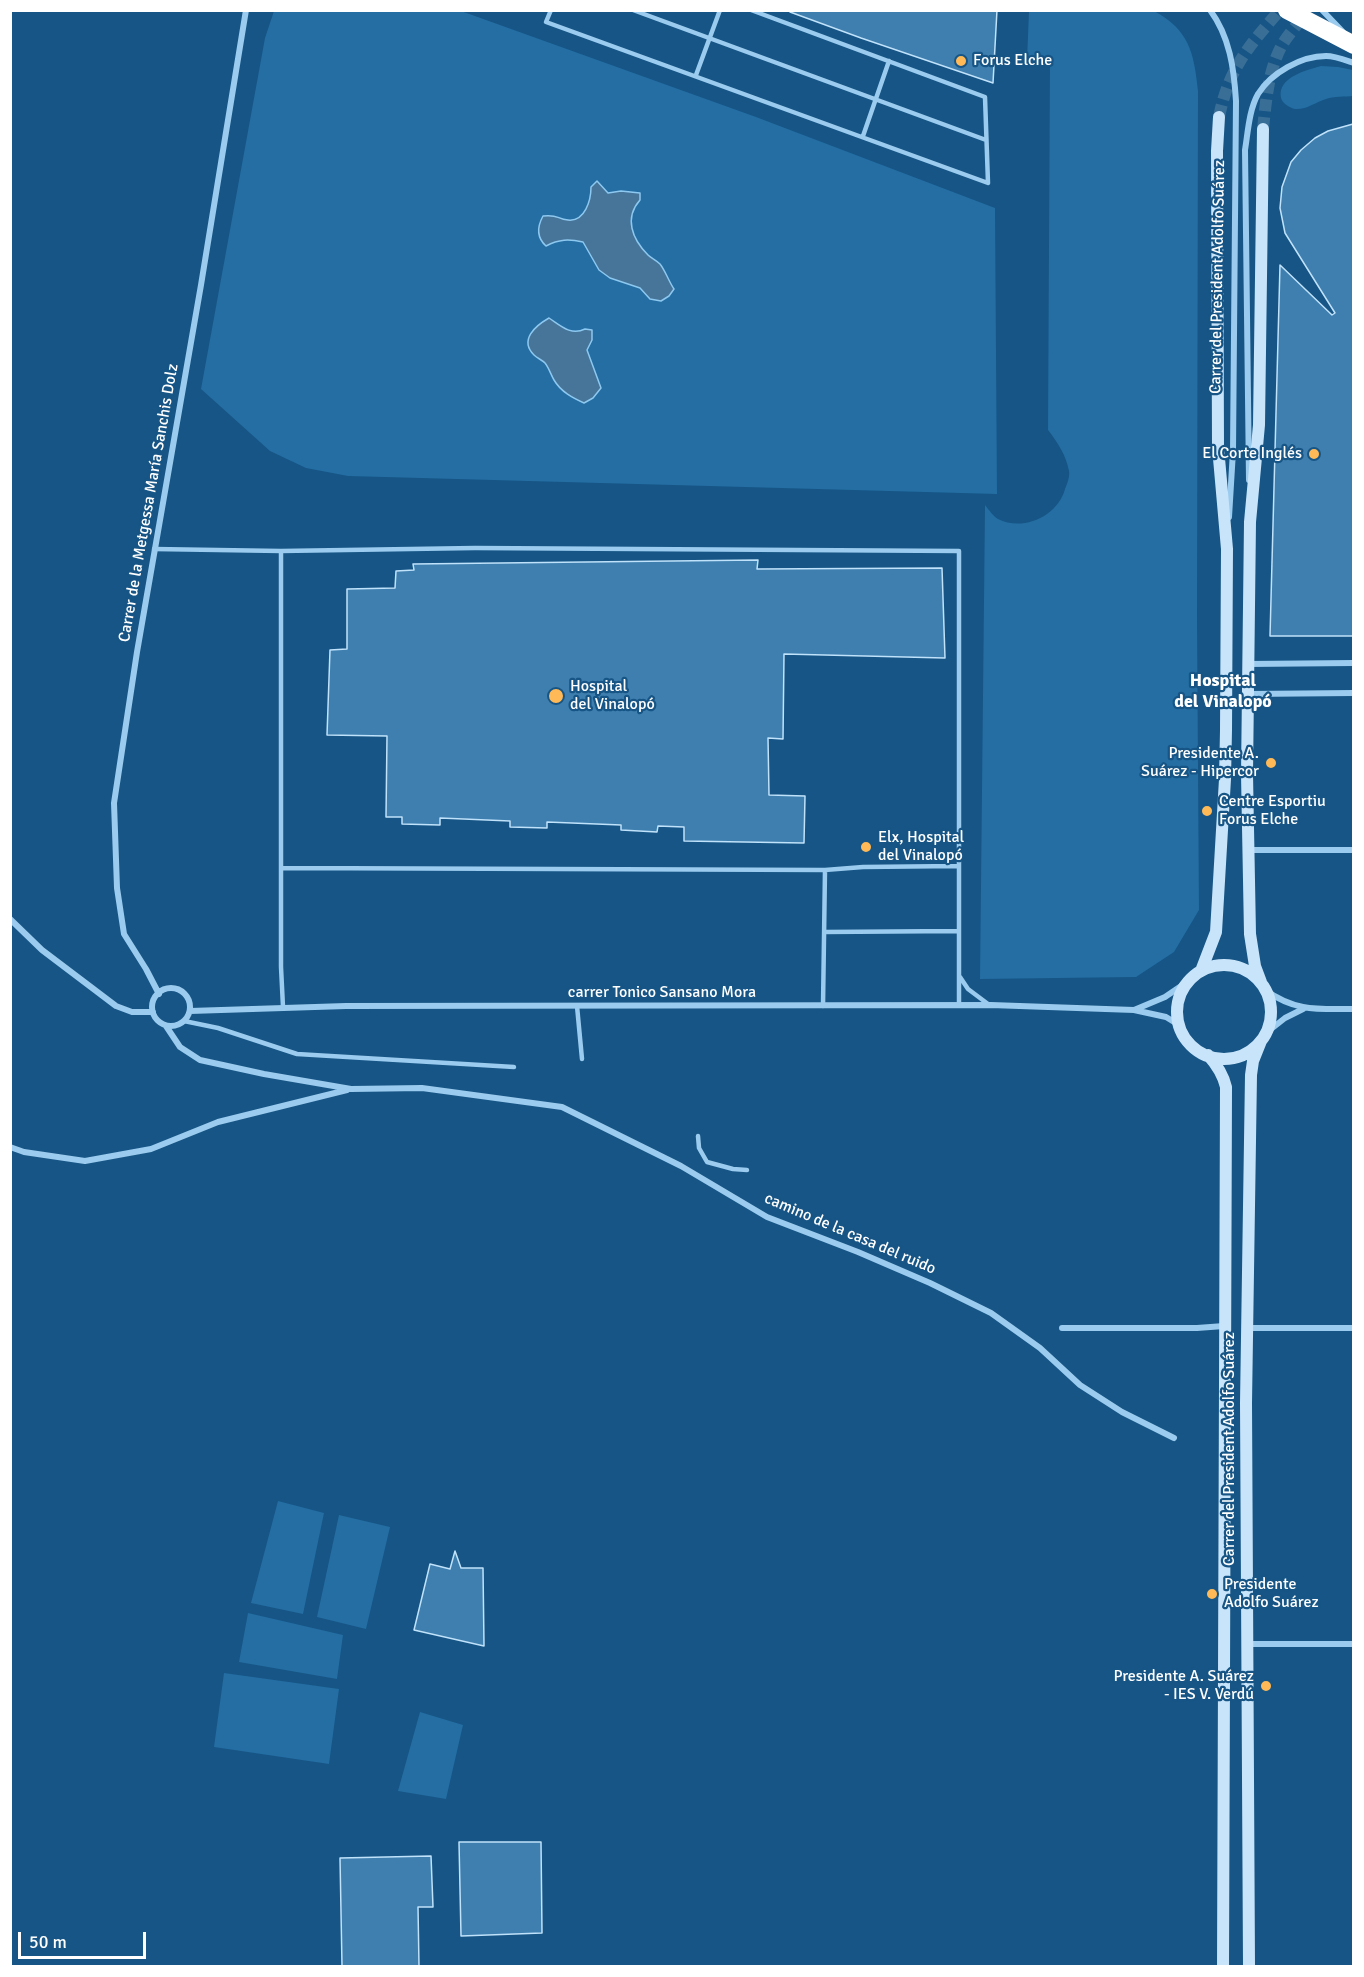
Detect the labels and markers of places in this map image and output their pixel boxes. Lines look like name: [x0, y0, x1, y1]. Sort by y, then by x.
place label: Forus Elche: [973, 51, 1052, 71]
marker: Forus Elche: [954, 54, 968, 68]
place label: El Corte Inglés: [1202, 444, 1302, 464]
marker: El Corte Inglés: [1307, 447, 1321, 461]
place label: Hospital del Vinalopó: [570, 677, 655, 715]
marker: Hospital del Vinalopó: [547, 687, 565, 705]
place label: Presidente A. Suárez - Hipercor: [1141, 744, 1259, 782]
marker: Presidente A. Suárez - Hipercor: [1264, 756, 1278, 770]
place label: Centre Esportiu Forus Elche: [1219, 792, 1326, 830]
marker: Centre Esportiu Forus Elche: [1200, 804, 1214, 818]
place label: Elx, Hospital del Vinalopó: [878, 828, 964, 866]
marker: Elx, Hospital del Vinalopó: [859, 840, 873, 854]
place label: Presidente Adolfo Suárez: [1224, 1575, 1319, 1613]
marker: Presidente Adolfo Suárez: [1205, 1587, 1219, 1601]
place label: Presidente A. Suárez - IES V. Verdú: [1113, 1667, 1254, 1705]
marker: Presidente A. Suárez - IES V. Verdú: [1259, 1679, 1273, 1693]

